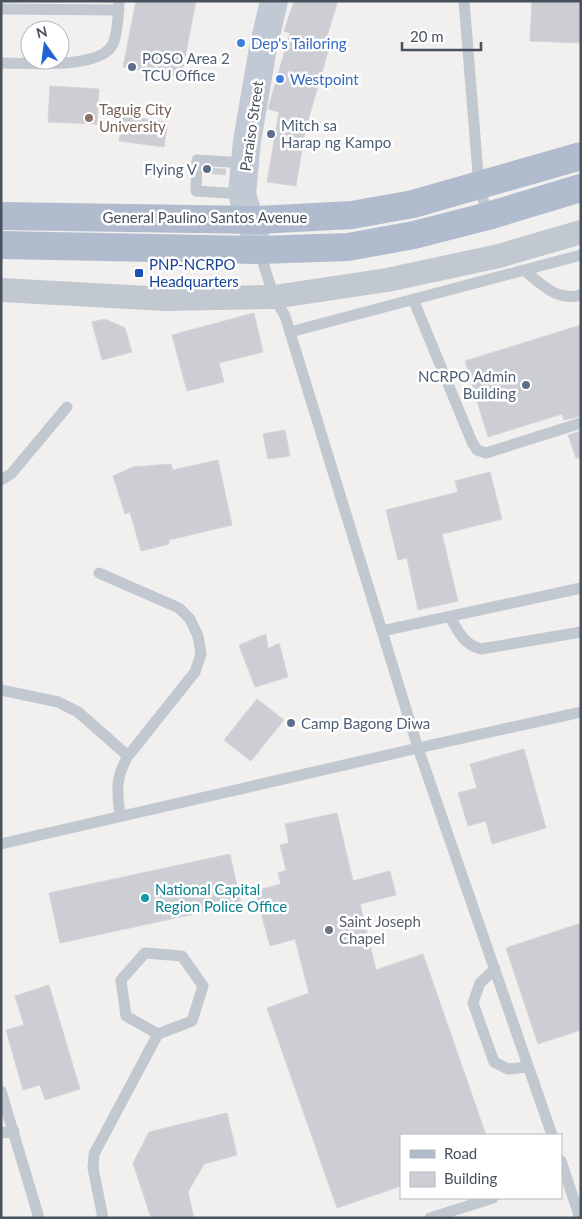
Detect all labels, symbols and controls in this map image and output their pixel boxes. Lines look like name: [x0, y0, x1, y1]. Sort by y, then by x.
north arrow: [20, 20, 70, 70]
scale bar: [402, 20, 481, 52]
text: N: [34, 22, 49, 41]
text: 20 m: [410, 27, 444, 45]
place label: Dep's Tailoring: [251, 34, 347, 52]
marker: Dep's Tailoring: [235, 37, 247, 49]
place label: POSO Area 2 TCU Office: [142, 49, 230, 84]
marker: POSO Area 2 TCU Office: [126, 61, 138, 73]
place label: Westpoint: [290, 70, 359, 88]
marker: Westpoint: [274, 73, 286, 85]
street label: Paraiso Street: [236, 79, 266, 172]
place label: Taguig City University: [99, 100, 172, 135]
marker: Taguig City University: [83, 112, 95, 124]
place label: Mitch sa Harap ng Kampo: [281, 116, 391, 151]
marker: Mitch sa Harap ng Kampo: [265, 128, 277, 140]
place label: Flying V: [144, 160, 198, 178]
marker: Flying V: [201, 163, 213, 175]
street label: General Paulino Santos Avenue: [103, 208, 307, 226]
place label: PNP-NCRPO Headquarters: [149, 255, 239, 290]
marker: PNP-NCRPO Headquarters: [133, 267, 145, 279]
place label: NCRPO Admin Building: [418, 367, 516, 402]
marker: NCRPO Admin Building: [520, 379, 532, 391]
place label: Camp Bagong Diwa: [301, 714, 430, 732]
marker: Camp Bagong Diwa: [285, 717, 297, 729]
place label: National Capital Region Police Office: [155, 880, 287, 915]
marker: National Capital Region Police Office: [139, 892, 151, 904]
place label: Saint Joseph Chapel: [339, 912, 421, 947]
marker: Saint Joseph Chapel: [323, 924, 335, 936]
legend: [400, 1134, 562, 1199]
text: Road: [444, 1144, 477, 1162]
text: Building: [444, 1169, 497, 1187]

